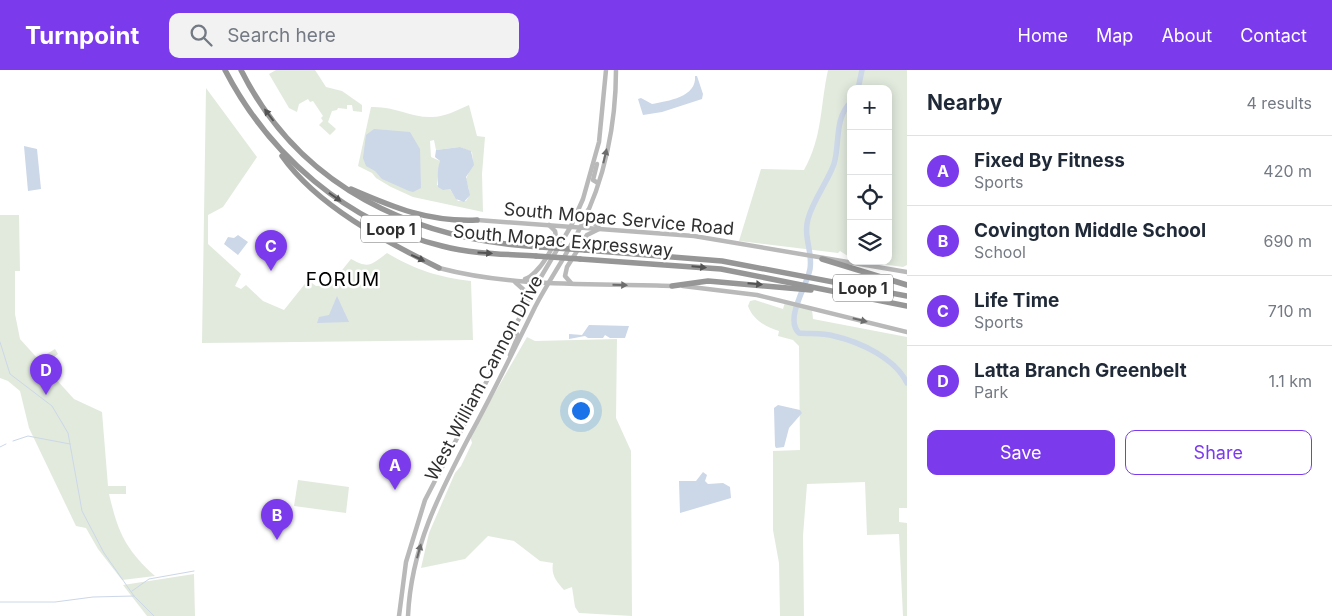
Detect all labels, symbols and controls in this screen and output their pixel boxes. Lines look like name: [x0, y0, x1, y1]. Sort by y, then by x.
search box: [169, 13, 519, 58]
text: Turnpoint: [25, 21, 139, 50]
icon: search: [187, 21, 215, 49]
text: Search here: [227, 24, 336, 47]
text: Home: [1018, 25, 1068, 46]
text: Map: [1096, 25, 1133, 46]
text: About: [1161, 25, 1212, 46]
text: Contact: [1240, 25, 1307, 46]
map controls: [847, 85, 892, 265]
button: +: [847, 85, 892, 130]
text: Nearby: [927, 90, 1002, 115]
text: 4 results: [1247, 93, 1312, 113]
one-way arrow: [264, 109, 275, 122]
button: −: [847, 130, 892, 175]
one-way arrow: [601, 148, 609, 163]
text: Fixed By Fitness: [974, 149, 1125, 172]
text: A: [937, 161, 949, 181]
text: 420 m: [1263, 161, 1312, 181]
text: Sports: [974, 172, 1023, 192]
button: locate: [847, 175, 892, 220]
one-way arrow: [328, 192, 342, 202]
street label: South Mopac Service Road: [503, 198, 735, 239]
road number: Loop 1: [361, 216, 421, 242]
text: Covington Middle School: [974, 219, 1206, 242]
street label: South Mopac Expressway: [452, 220, 674, 261]
button: layers: [847, 220, 892, 265]
pin: C: [255, 230, 287, 271]
text: B: [938, 231, 948, 251]
text: 690 m: [1264, 231, 1312, 251]
text: School: [974, 242, 1026, 262]
one-way arrow: [478, 249, 494, 257]
one-way arrow: [411, 254, 425, 262]
one-way arrow: [691, 263, 707, 271]
district label: FORUM: [306, 268, 380, 291]
street label: West William Cannon Drive: [420, 271, 547, 484]
road number: Loop 1: [833, 274, 893, 302]
one-way arrow: [613, 281, 629, 289]
one-way arrow: [747, 281, 763, 289]
text: Life Time: [974, 289, 1059, 312]
text: C: [937, 301, 949, 321]
text: 710 m: [1268, 301, 1312, 321]
text: Sports: [974, 312, 1023, 332]
one-way arrow: [852, 316, 867, 324]
pin: D: [30, 354, 62, 395]
text: Latta Branch Greenbelt: [974, 359, 1187, 382]
text: D: [937, 371, 949, 391]
text: 1.1 km: [1268, 371, 1312, 391]
text: Park: [974, 382, 1008, 402]
your location: [568, 398, 594, 424]
button: Save: [927, 430, 1115, 475]
button: Share: [1125, 430, 1312, 475]
pin: A: [379, 449, 411, 490]
pin: B: [261, 499, 293, 540]
one-way arrow: [415, 543, 423, 558]

